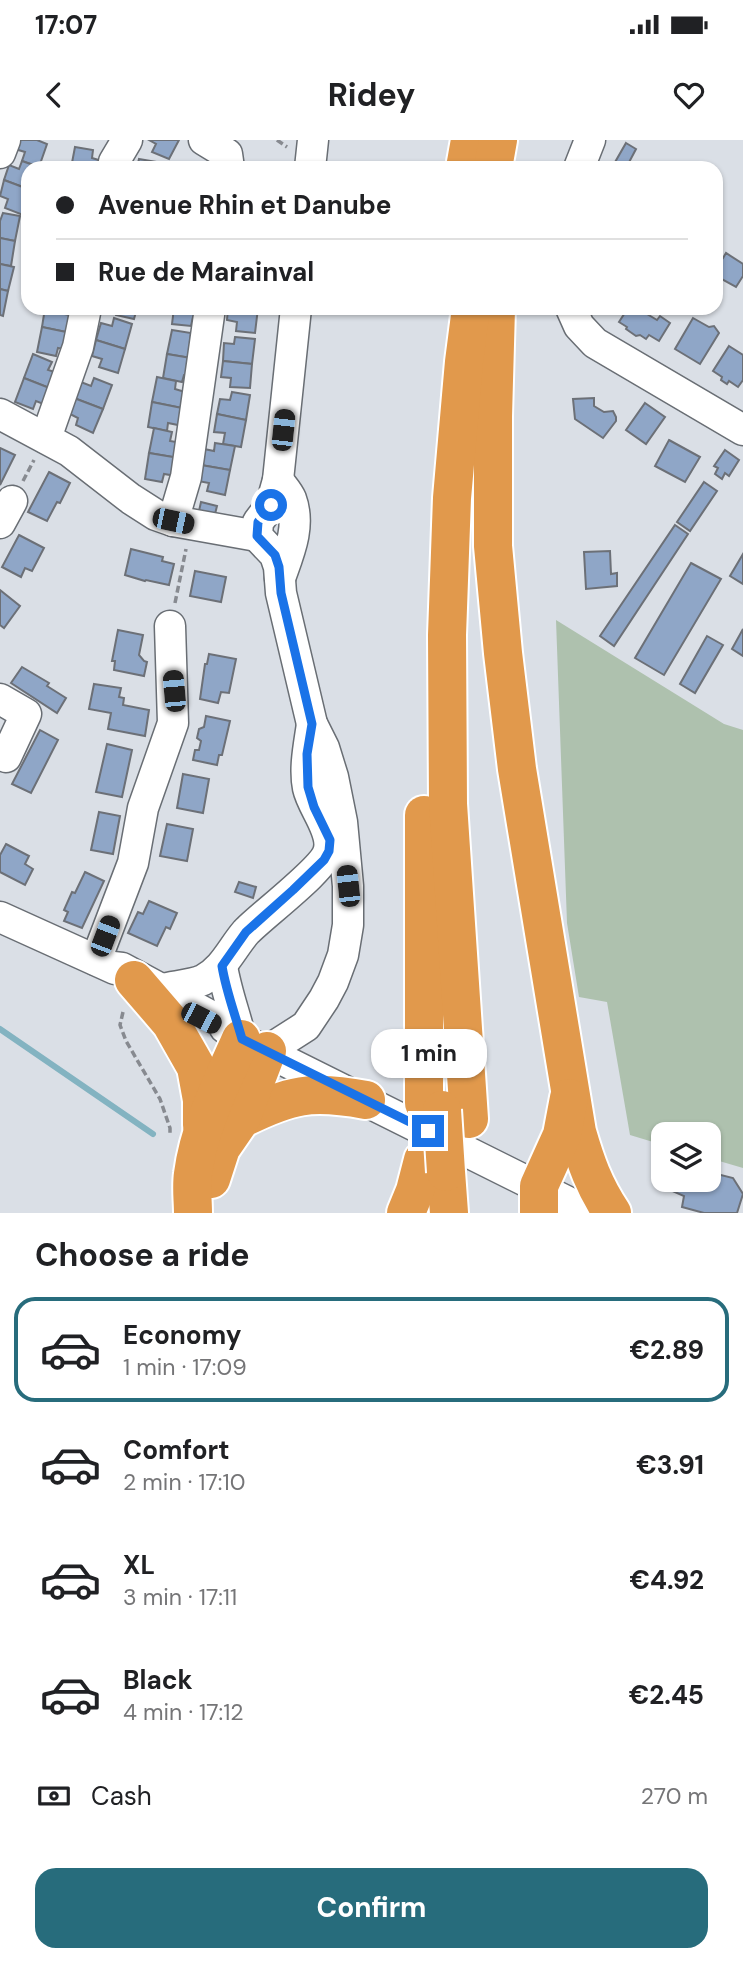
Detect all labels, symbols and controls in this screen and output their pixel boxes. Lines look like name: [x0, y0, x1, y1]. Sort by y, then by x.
text: 17:07: [35, 8, 97, 42]
text: Ridey: [328, 74, 415, 116]
icon: back: [35, 76, 73, 114]
icon: heart: [670, 76, 708, 114]
text: Avenue Rhin et Danube: [98, 188, 391, 222]
text: Rue de Marainval: [98, 255, 314, 289]
car: [271, 408, 296, 452]
route start: [255, 489, 287, 521]
car: [151, 506, 196, 536]
car: [162, 669, 187, 713]
car: [336, 864, 361, 908]
car: [88, 913, 123, 959]
car: [178, 999, 225, 1037]
callout: 1 min: [370, 1030, 486, 1079]
text: 1 min: [401, 1038, 457, 1068]
route end: [412, 1115, 444, 1147]
map controls: [651, 1122, 721, 1192]
button: layers: [651, 1122, 721, 1192]
text: Choose a ride: [35, 1234, 250, 1276]
icon: car: [39, 1318, 102, 1381]
text: Economy: [123, 1318, 241, 1352]
text: €2.89: [630, 1333, 704, 1367]
text: 1 min · 17:09: [123, 1352, 247, 1382]
icon: car: [39, 1433, 102, 1496]
text: Comfort: [123, 1433, 229, 1467]
text: €3.91: [636, 1448, 704, 1482]
text: 2 min · 17:10: [123, 1467, 245, 1497]
icon: car: [39, 1548, 102, 1611]
text: XL: [123, 1548, 155, 1582]
text: €4.92: [629, 1563, 704, 1597]
text: 3 min · 17:11: [123, 1582, 237, 1612]
icon: car: [39, 1663, 102, 1726]
text: Black: [123, 1663, 193, 1697]
text: €2.45: [629, 1678, 704, 1712]
text: 4 min · 17:12: [123, 1697, 244, 1727]
icon: cash: [35, 1777, 73, 1815]
text: Cash: [91, 1779, 152, 1813]
text: 270 m: [641, 1781, 708, 1811]
button: Confirm: [35, 1868, 708, 1948]

